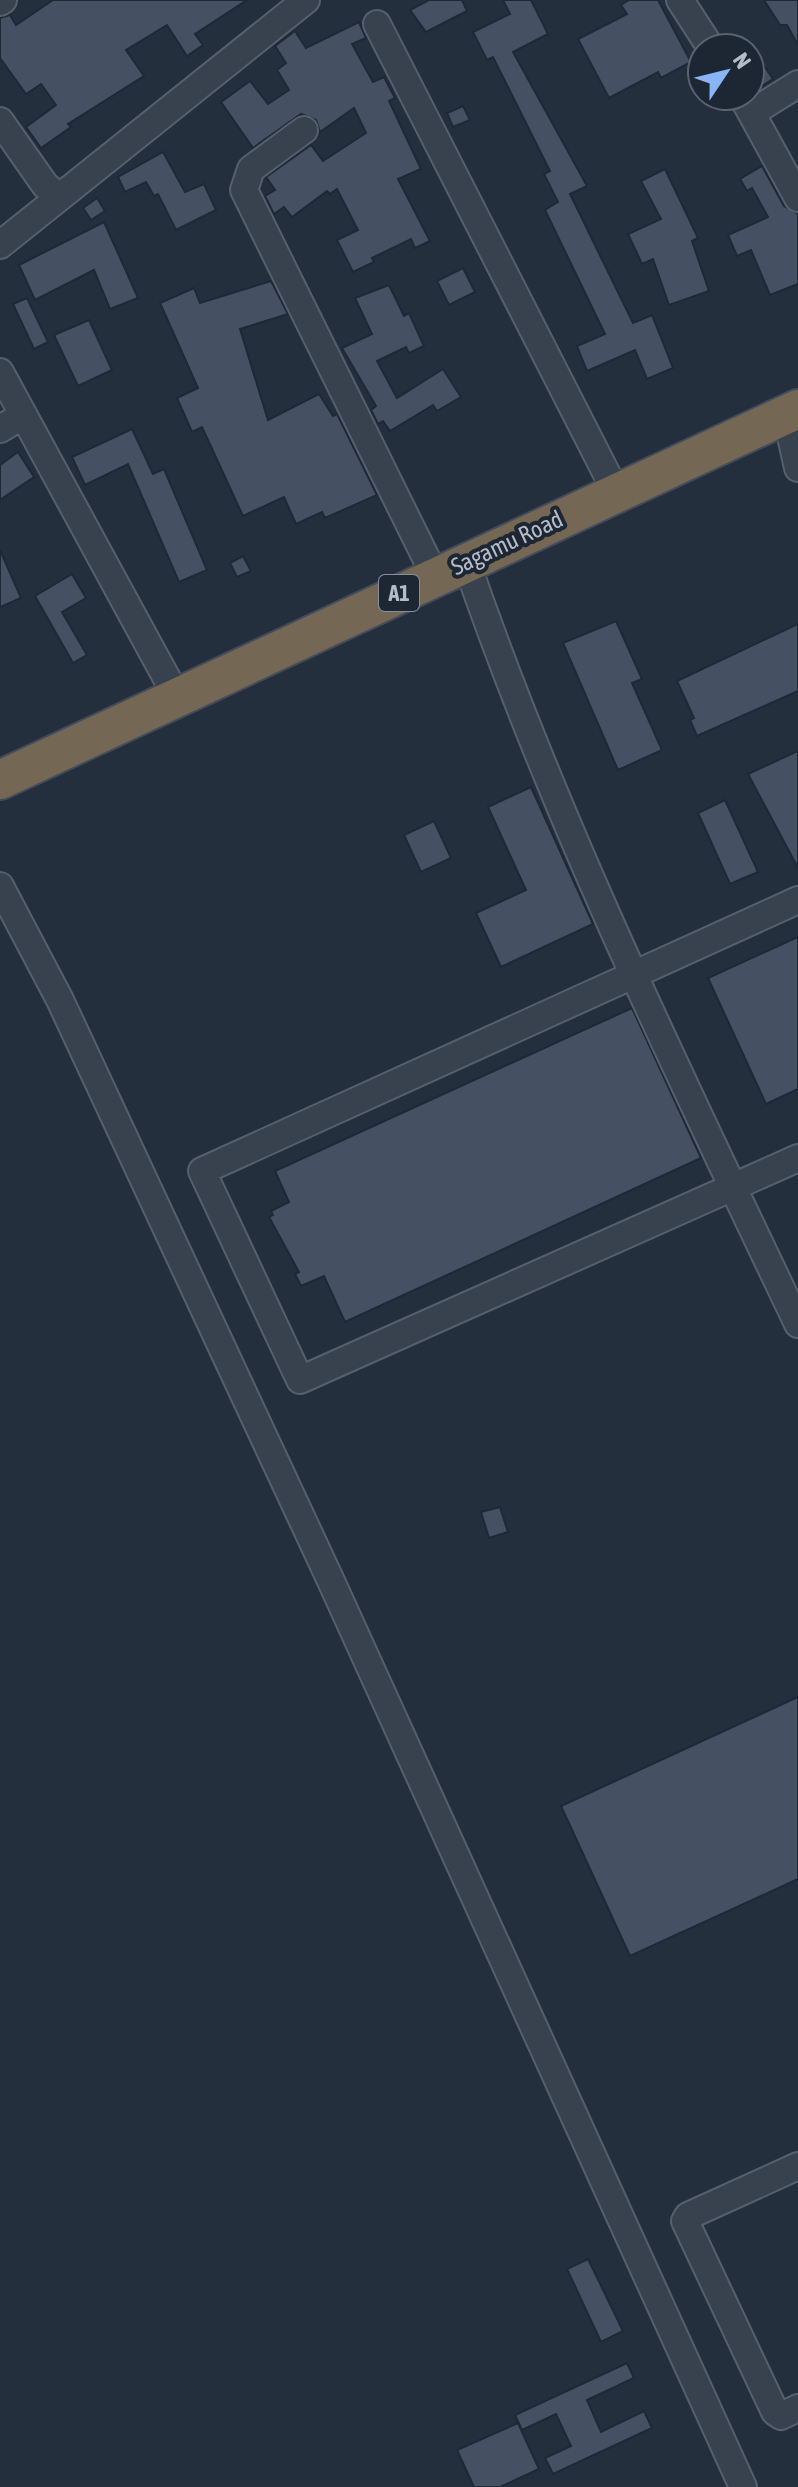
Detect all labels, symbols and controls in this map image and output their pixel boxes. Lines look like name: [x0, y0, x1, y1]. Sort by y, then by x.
north arrow: [686, 32, 766, 112]
text: N: [728, 48, 757, 73]
street label: Sagamu Road: [447, 505, 567, 580]
road number: A1: [379, 575, 419, 611]

